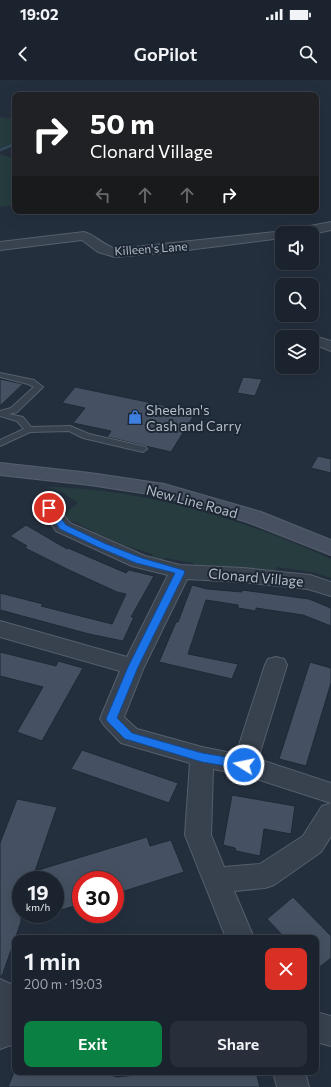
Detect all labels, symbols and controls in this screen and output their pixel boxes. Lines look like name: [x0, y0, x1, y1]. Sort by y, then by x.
text: 19:02: [20, 5, 58, 23]
icon: back: [12, 43, 34, 65]
text: GoPilot: [134, 43, 197, 65]
icon: search: [297, 43, 319, 65]
text: 50 m: [90, 106, 155, 140]
icon: right: [24, 108, 76, 160]
text: Clonard Village: [90, 140, 213, 162]
icon: left: [92, 184, 114, 206]
icon: ahead: [134, 184, 156, 206]
icon: ahead: [176, 184, 198, 206]
icon: right: [218, 184, 240, 206]
map controls: [275, 226, 319, 374]
button: sound: [275, 226, 319, 270]
street label: Killeen's Lane: [114, 238, 188, 258]
button: search: [275, 278, 319, 322]
button: layers: [275, 330, 319, 374]
place label: Sheehan's Cash and Carry: [146, 401, 241, 434]
shop icon: Sheehan's Cash and Carry: [127, 409, 143, 425]
street label: New Line Road: [144, 481, 240, 521]
pin: [32, 491, 66, 525]
icon: arrive: [38, 497, 60, 519]
street label: Clonard Village: [208, 564, 304, 590]
position arrow: [223, 744, 265, 786]
speed limit sign: 30: [72, 871, 124, 923]
text: 19: [27, 880, 49, 904]
text: km/h: [26, 901, 50, 913]
text: 1 min: [24, 946, 81, 975]
button: close: [265, 948, 307, 990]
text: 200 m · 19:03: [24, 976, 102, 992]
button: Exit: [24, 1021, 162, 1067]
button: Share: [170, 1021, 307, 1067]

